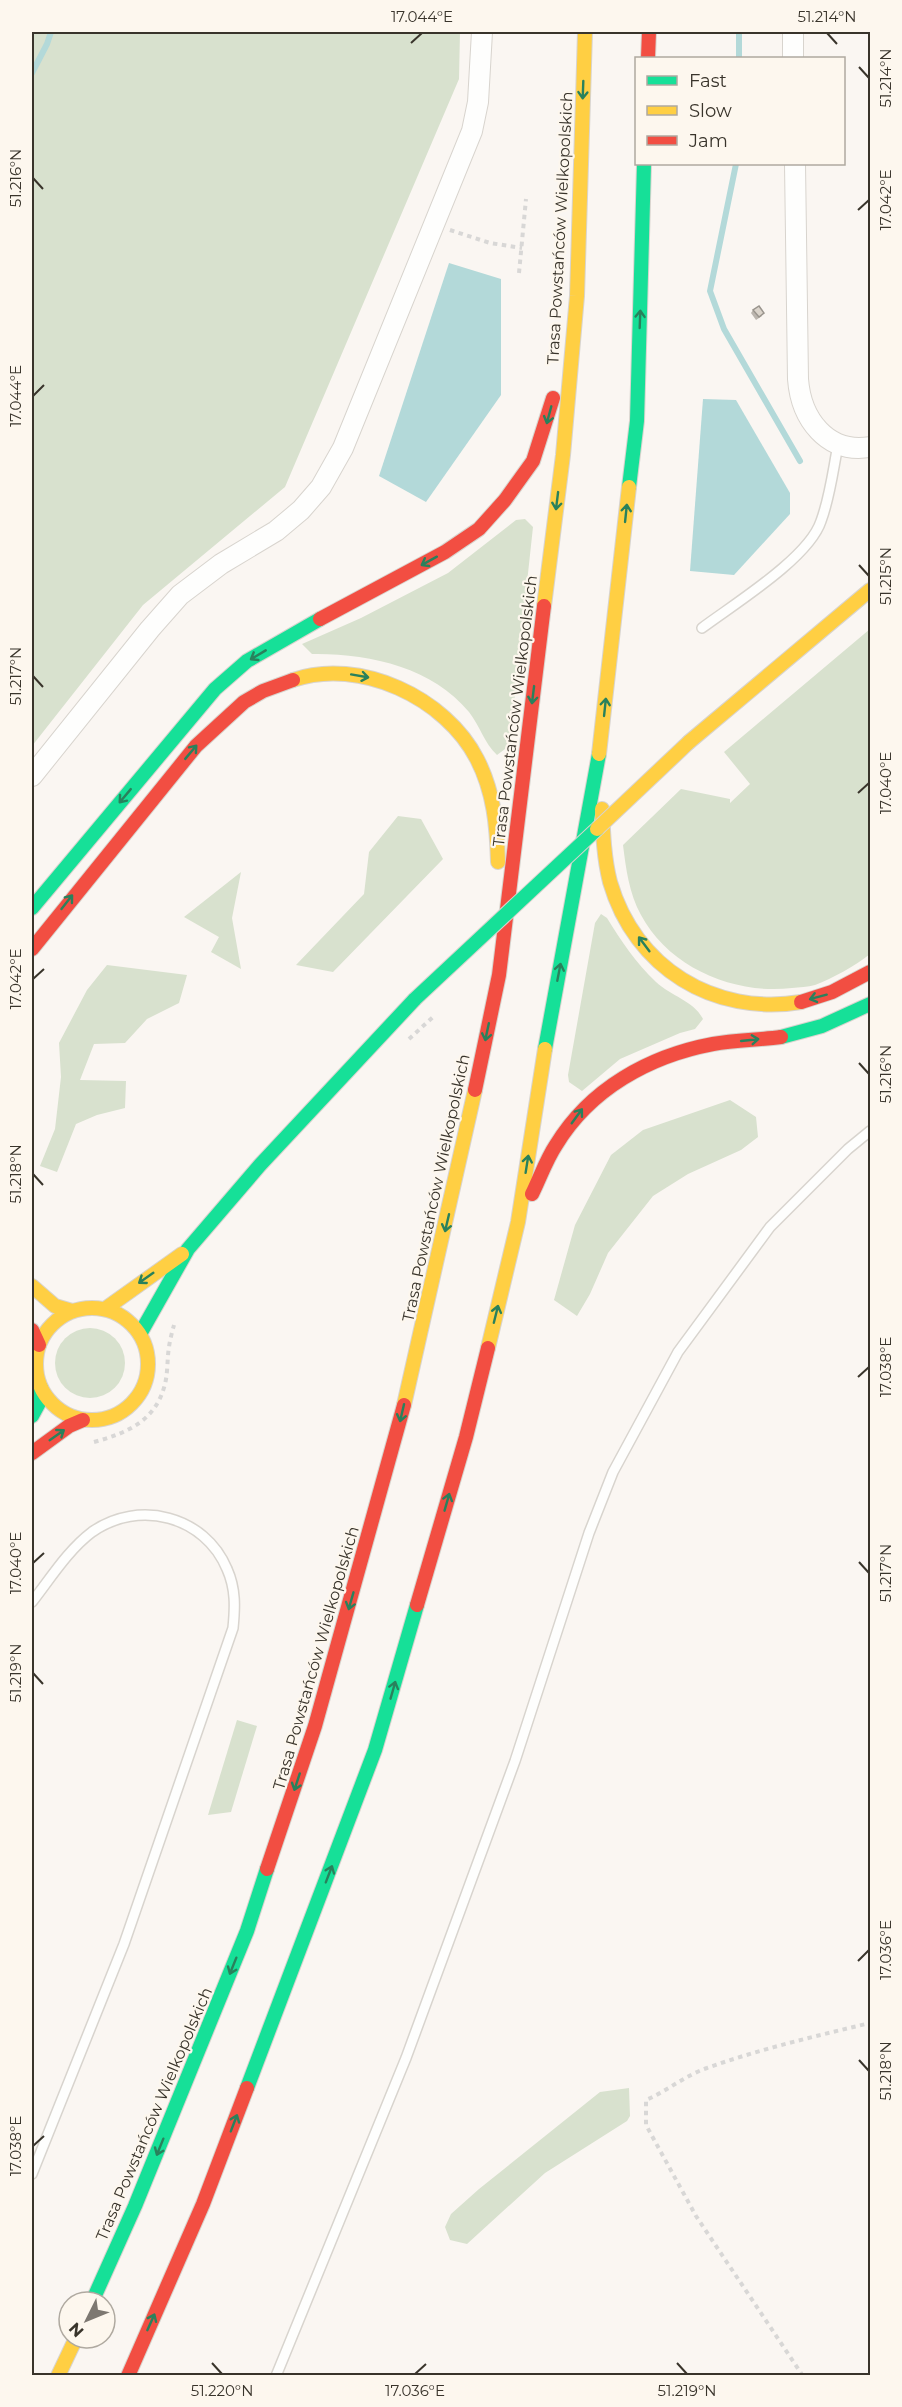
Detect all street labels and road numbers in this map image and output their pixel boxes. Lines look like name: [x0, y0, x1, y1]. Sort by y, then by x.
street label: Trasa Powstańców Wielkopolskich: [543, 91, 577, 365]
street label: Trasa Powstańców Wielkopolskich: [489, 574, 541, 848]
street label: Trasa Powstańców Wielkopolskich: [398, 1052, 474, 1324]
street label: Trasa Powstańców Wielkopolskich: [269, 1524, 363, 1792]
street label: Trasa Powstańców Wielkopolskich: [92, 1984, 216, 2244]

